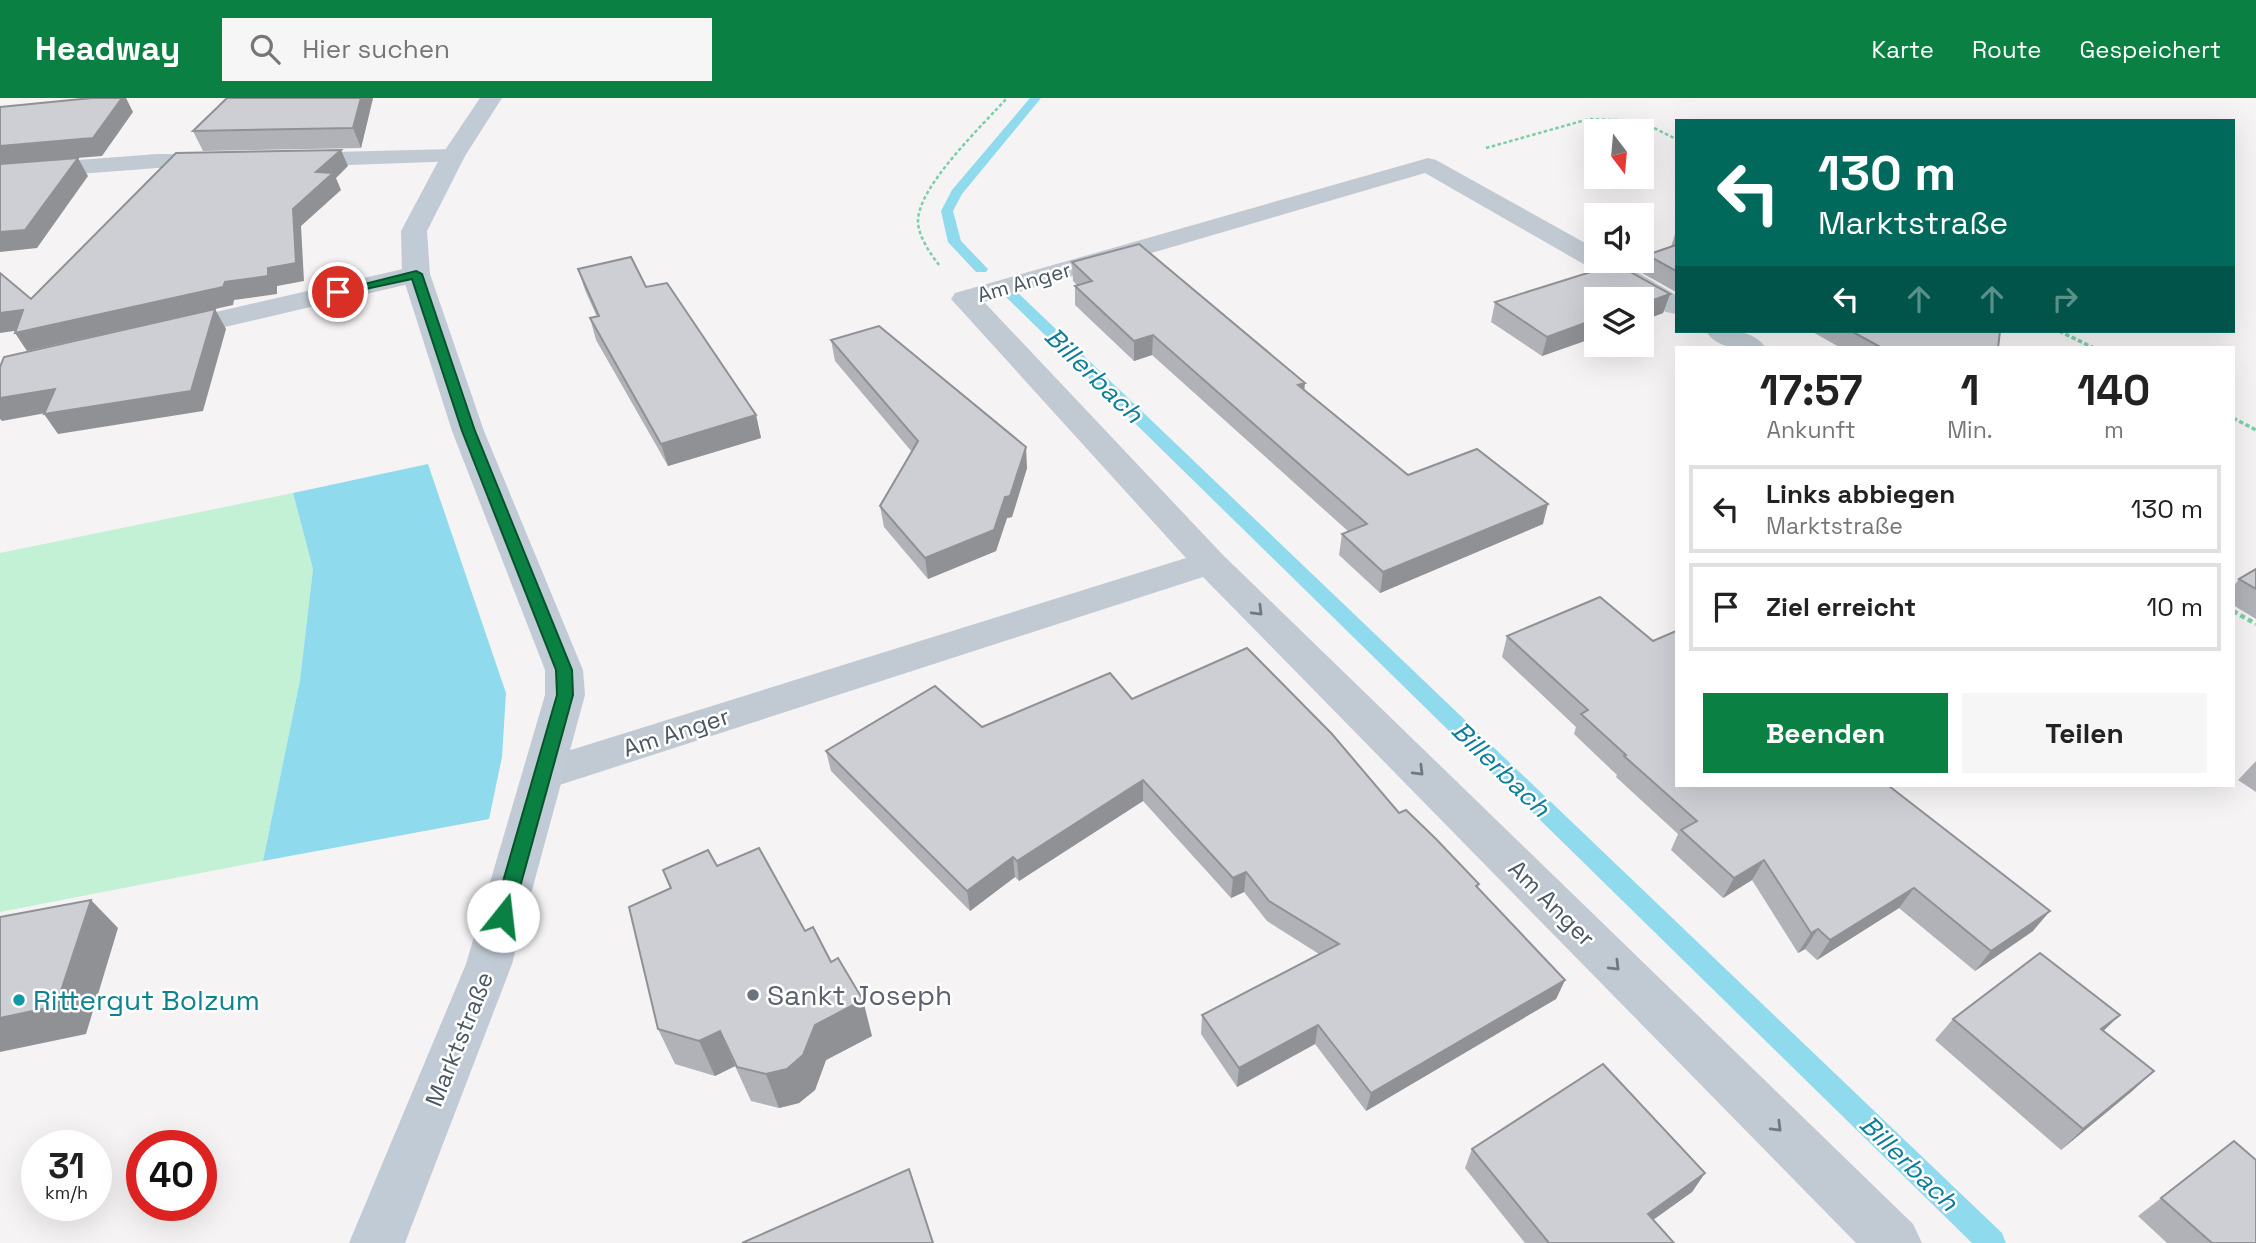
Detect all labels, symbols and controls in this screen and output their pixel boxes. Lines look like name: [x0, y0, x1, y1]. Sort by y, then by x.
search box: [222, 18, 712, 81]
text: Headway: [35, 28, 180, 70]
icon: search: [246, 30, 284, 68]
text: Hier suchen: [302, 32, 450, 66]
text: Karte: [1872, 34, 1934, 65]
text: Route: [1972, 34, 2041, 65]
text: Gespeichert: [2079, 34, 2221, 65]
north arrow: [1584, 119, 1654, 189]
map controls: [1584, 119, 1654, 357]
text: 130 m: [1818, 142, 1956, 204]
icon: left: [1703, 147, 1794, 238]
button: sound: [1584, 203, 1654, 273]
text: Marktstraße: [1818, 203, 2008, 243]
street label: Am Anger: [974, 256, 1074, 308]
pin: [308, 262, 368, 322]
icon: arrive: [319, 273, 357, 311]
icon: left: [1827, 280, 1865, 318]
icon: ahead: [1900, 280, 1938, 318]
icon: ahead: [1973, 280, 2011, 318]
icon: right: [2046, 280, 2084, 318]
button: layers: [1584, 287, 1654, 357]
water label: Billerbach: [1037, 320, 1151, 431]
text: 17:57: [1760, 364, 1862, 417]
text: 1: [1960, 364, 1979, 417]
text: 140: [2077, 364, 2150, 417]
text: Ankunft: [1767, 415, 1856, 445]
text: Min.: [1947, 415, 1993, 445]
text: m: [2104, 415, 2124, 445]
text: Links abbiegen: [1766, 477, 1955, 511]
icon: left: [1707, 490, 1745, 528]
text: 130 m: [2131, 492, 2203, 526]
text: Marktstraße: [1766, 511, 1903, 541]
icon: arrive: [1707, 588, 1745, 626]
text: Ziel erreicht: [1766, 590, 1916, 624]
text: 10 m: [2146, 590, 2203, 624]
one-way arrow: [1250, 602, 1263, 615]
button: Beenden: [1703, 693, 1948, 773]
button: Teilen: [1962, 693, 2207, 773]
street label: Am Anger: [619, 700, 733, 764]
water label: Billerbach: [1444, 714, 1558, 825]
one-way arrow: [1411, 763, 1424, 776]
street label: Am Anger: [1502, 853, 1602, 953]
position arrow: [466, 879, 540, 953]
one-way arrow: [1607, 958, 1620, 971]
street label: Marktstraße: [418, 967, 500, 1111]
place label: Sankt Joseph: [767, 977, 952, 1013]
place label: Rittergut Bolzum: [33, 982, 260, 1018]
marker: Sankt Joseph: [745, 987, 761, 1003]
marker: Rittergut Bolzum: [11, 992, 27, 1008]
water label: Billerbach: [1852, 1108, 1966, 1219]
one-way arrow: [1768, 1118, 1781, 1131]
speed limit sign: 40: [126, 1130, 217, 1221]
text: 31: [48, 1144, 85, 1188]
text: km/h: [45, 1181, 88, 1204]

